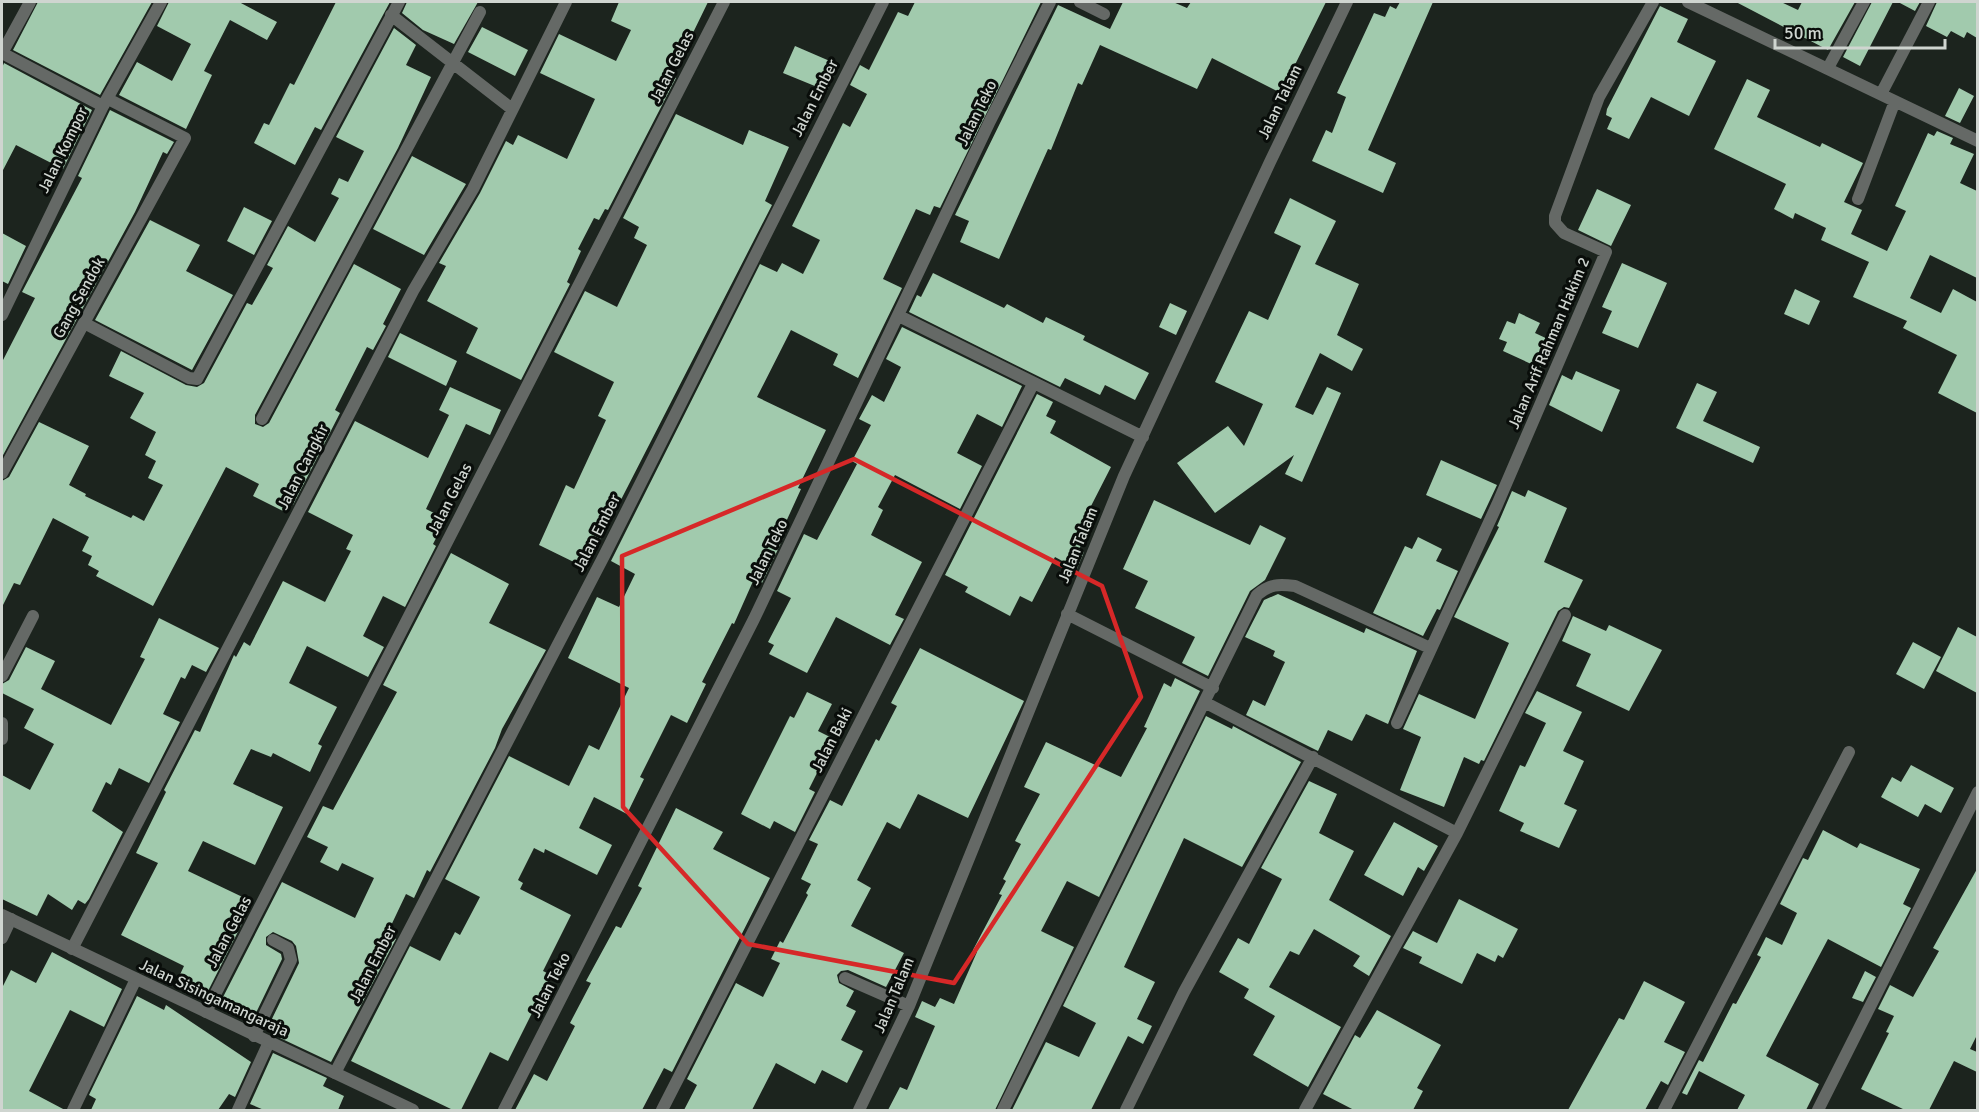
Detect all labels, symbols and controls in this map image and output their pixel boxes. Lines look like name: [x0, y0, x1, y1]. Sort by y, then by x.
scale bar: [1775, 12, 1944, 50]
text: 50 m: [1784, 22, 1822, 44]
street label: Jalan Gelas: [645, 28, 699, 106]
street label: Jalan Ember: [787, 56, 843, 140]
street label: Jalan Talam: [1253, 62, 1307, 142]
street label: Jalan Teko: [953, 77, 1001, 149]
street label: Jalan Kompor: [34, 104, 92, 196]
street label: Gang Sendok: [49, 254, 109, 342]
street label: Jalan Arif Rahman Hakim 2: [1504, 254, 1594, 432]
street label: Jalan Cangkir: [273, 421, 333, 513]
street label: Jalan Gelas: [423, 460, 477, 538]
street label: Jalan Ember: [569, 491, 625, 575]
street label: Jalan Talam: [1054, 504, 1102, 586]
street label: Jalan Teko: [744, 516, 792, 588]
street label: Jalan Baki: [807, 704, 857, 776]
street label: Jalan Gelas: [202, 893, 256, 971]
street label: Jalan Ember: [345, 922, 401, 1006]
street label: Jalan Teko: [525, 949, 575, 1021]
street label: Jalan Talam: [869, 954, 919, 1036]
street label: Jalan Sisingamangaraja: [136, 955, 292, 1041]

